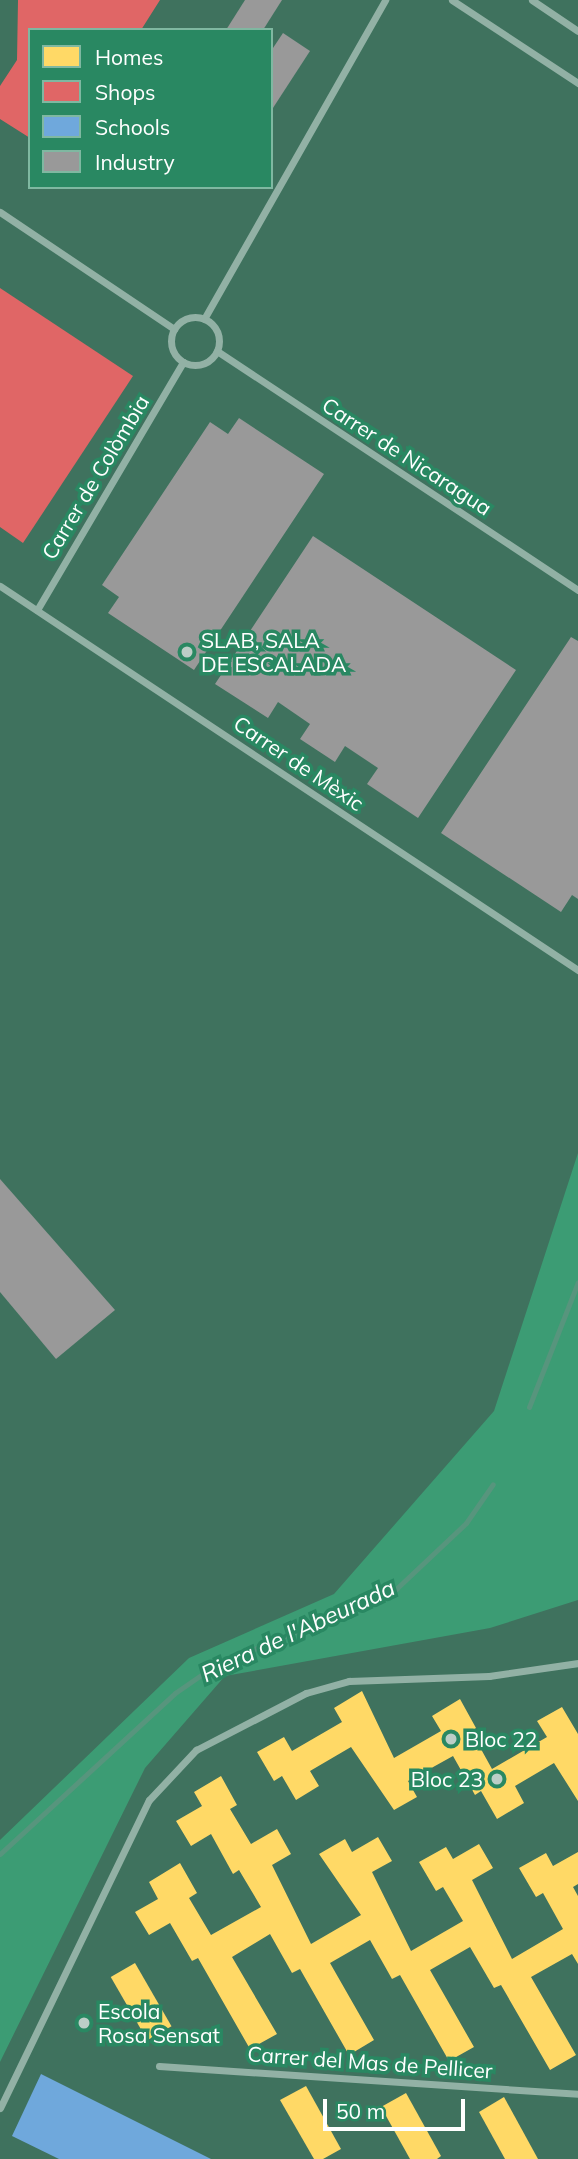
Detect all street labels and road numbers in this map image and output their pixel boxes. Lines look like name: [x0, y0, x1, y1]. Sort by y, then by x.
street label: Carrer de Colòmbia: [36, 390, 154, 564]
street label: Carrer de Nicaragua: [318, 392, 496, 520]
street label: Carrer de Mèxic: [229, 710, 369, 816]
street label: Carrer del Mas de Pellicer: [247, 2041, 493, 2083]

